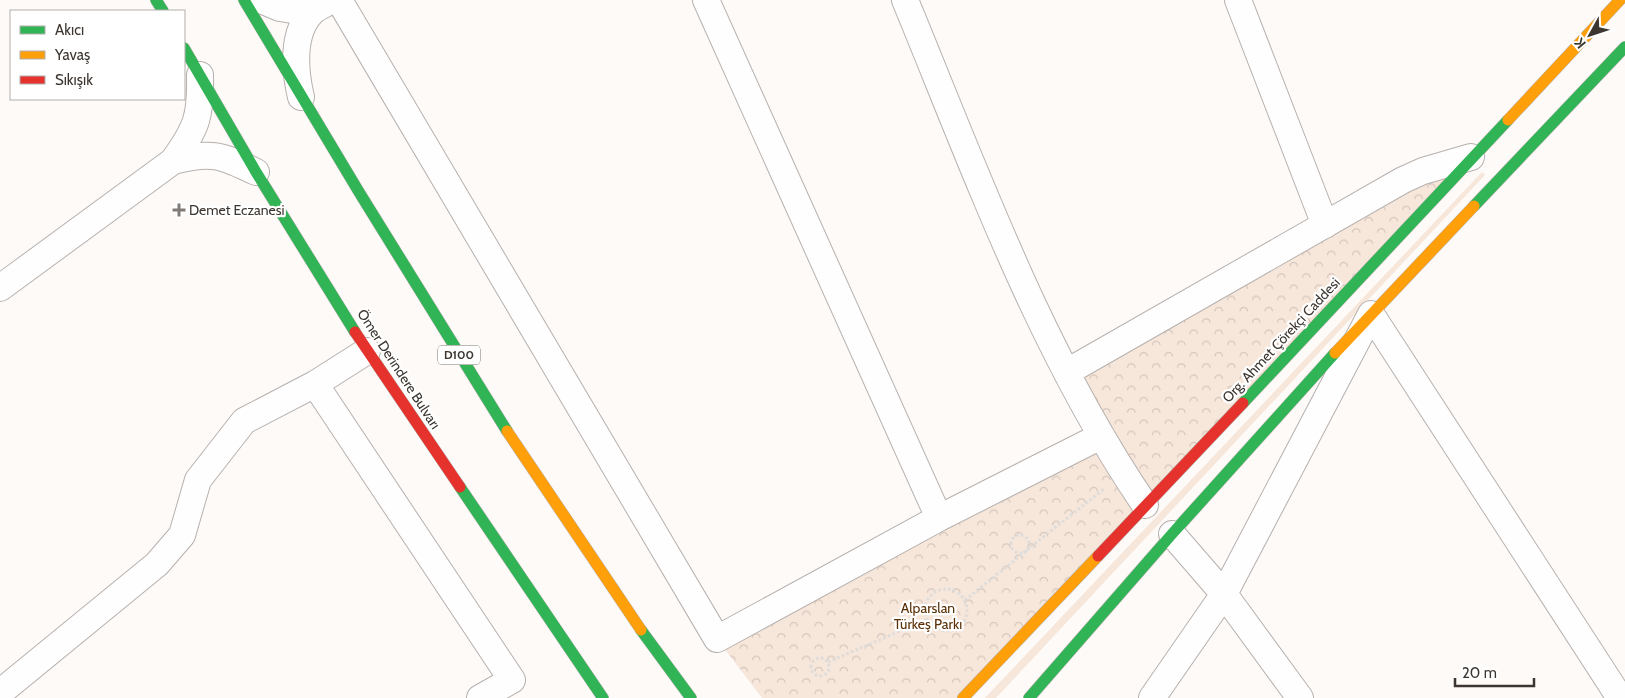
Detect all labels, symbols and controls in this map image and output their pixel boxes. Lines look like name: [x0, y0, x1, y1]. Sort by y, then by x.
legend: [10, 10, 185, 100]
north arrow: [1565, 10, 1615, 60]
text: Akıcı: [55, 21, 84, 39]
text: K: [1570, 34, 1590, 53]
text: Yavaş: [54, 46, 90, 64]
text: Sıkışık: [55, 71, 93, 89]
place label: Demet Eczanesi: [189, 201, 285, 219]
marker: Demet Eczanesi: [173, 204, 185, 216]
street label: Org. Ahmet Çörekçi Caddesi: [1218, 274, 1344, 406]
street label: Ömer Derindere Bulvarı: [353, 306, 445, 432]
road number: D100: [438, 346, 480, 364]
park label: Alparslan Türkeş Parkı: [894, 599, 962, 633]
scale bar: [1455, 656, 1534, 688]
text: 20 m: [1462, 664, 1497, 682]

